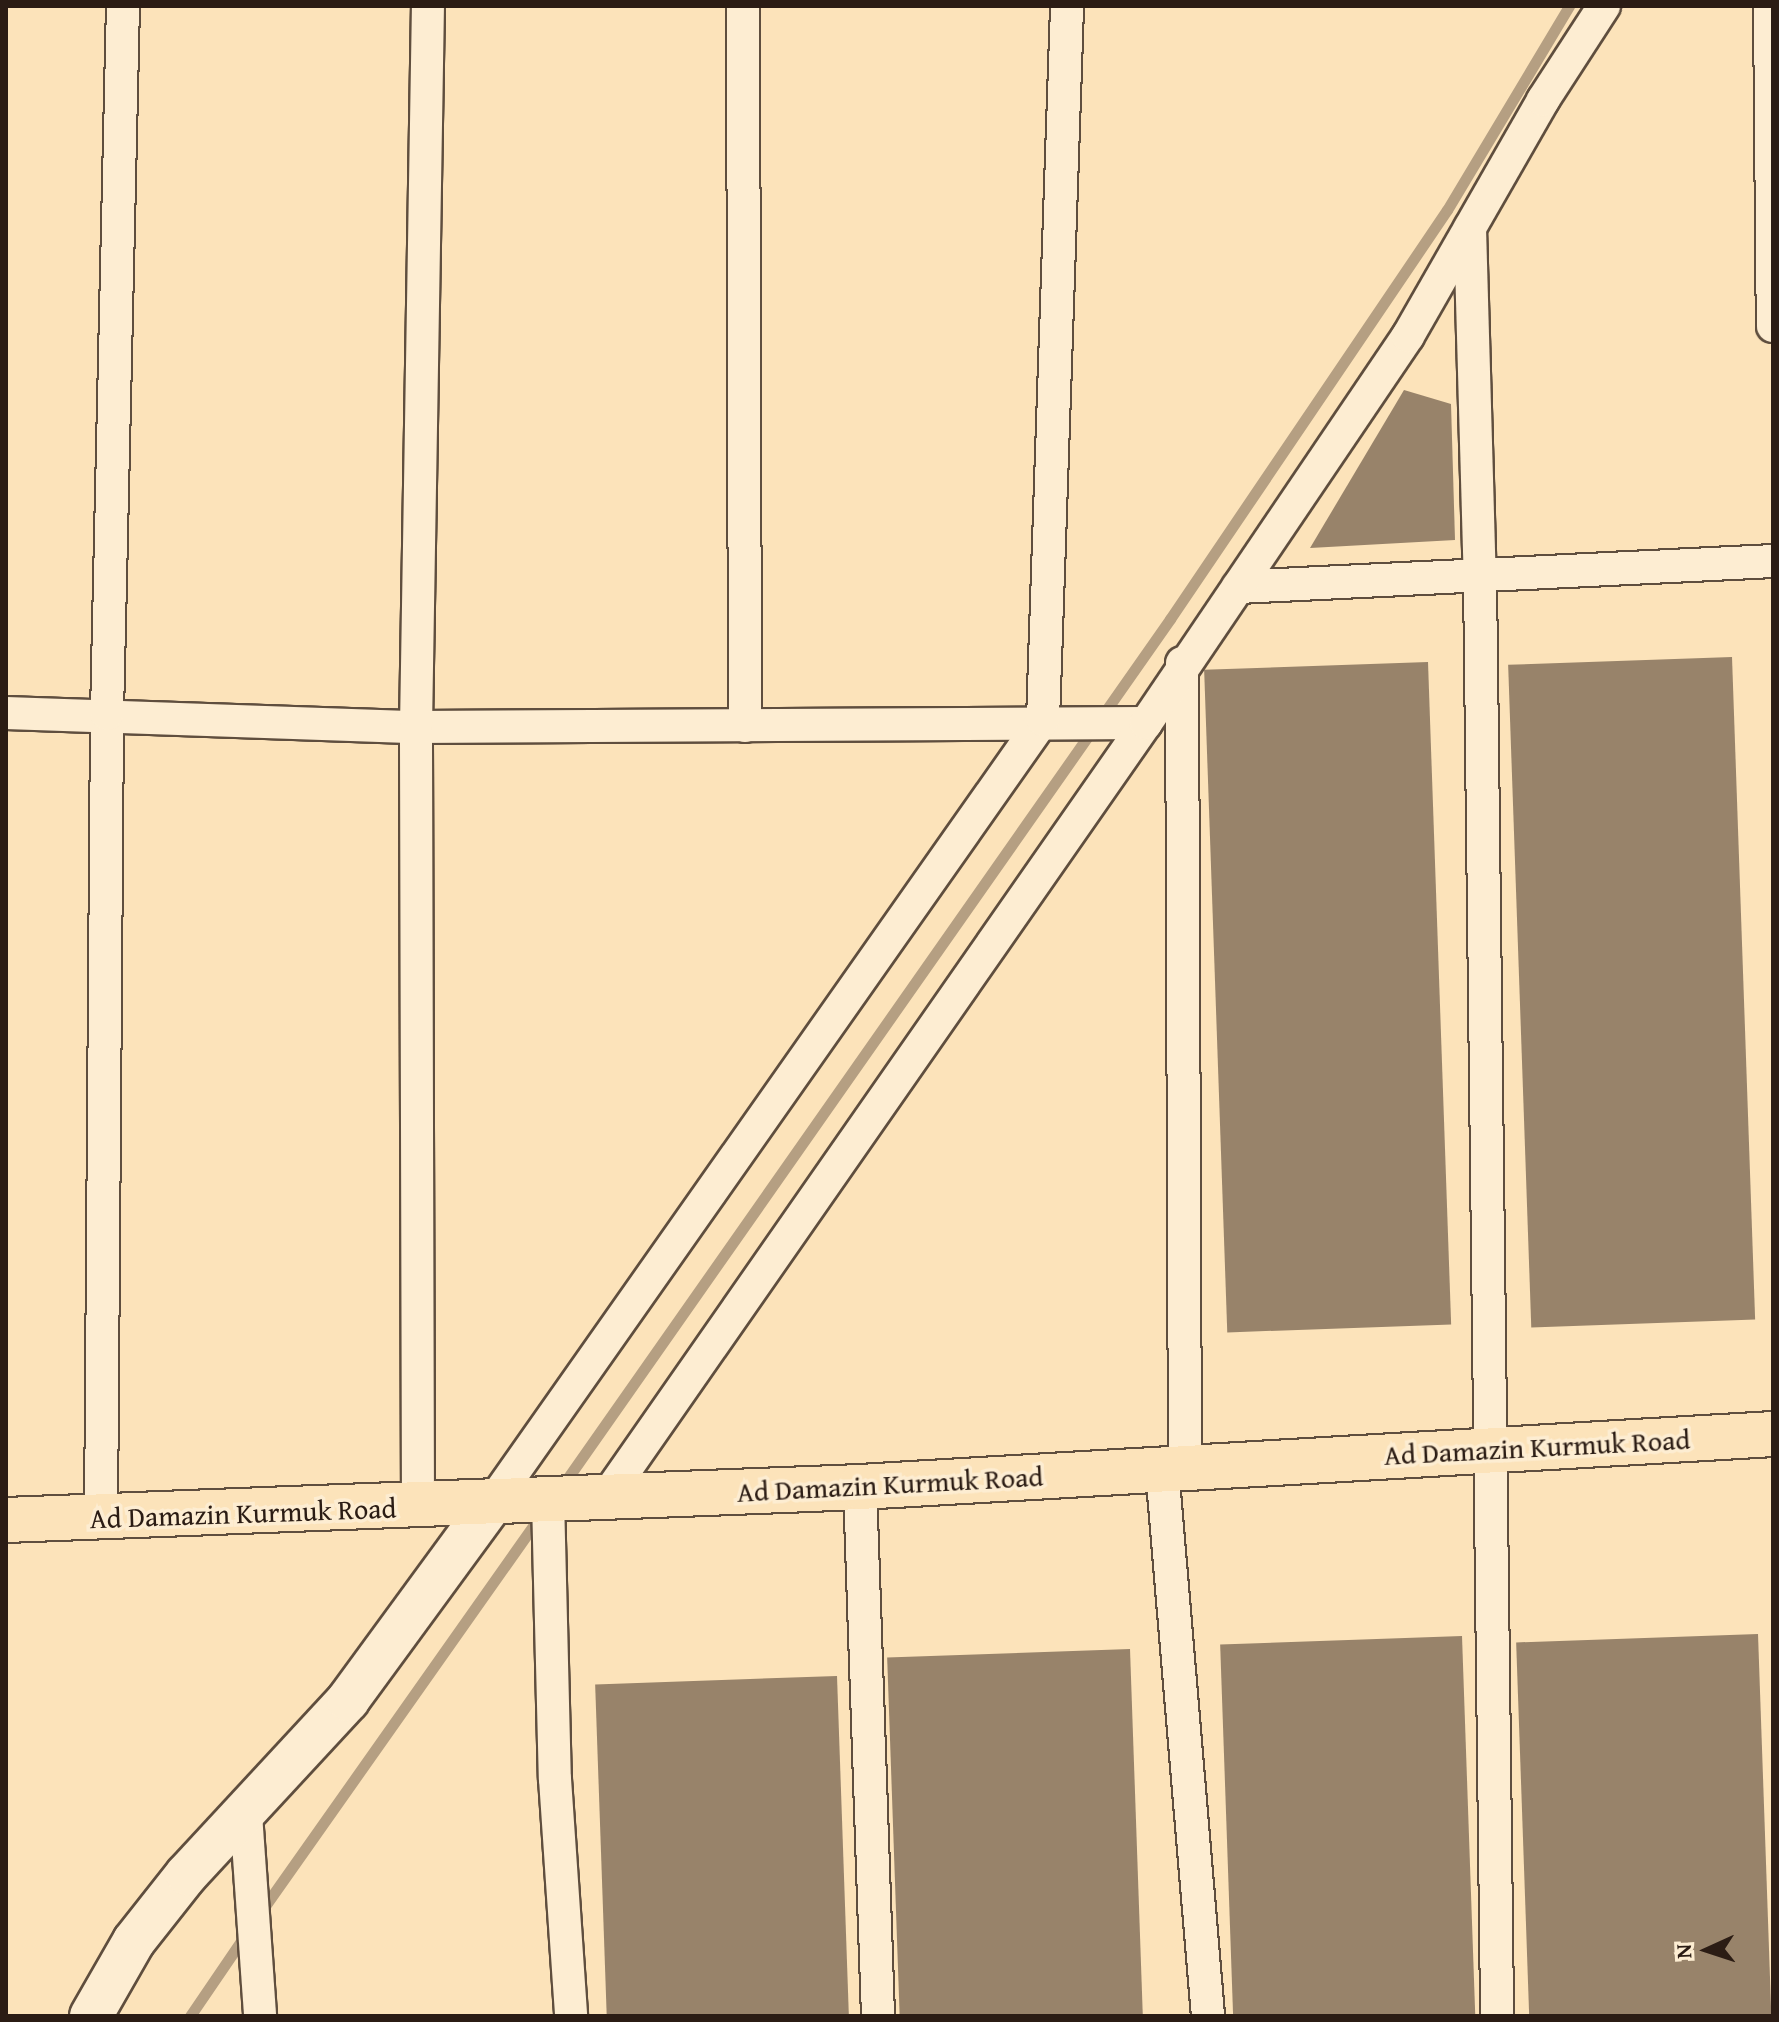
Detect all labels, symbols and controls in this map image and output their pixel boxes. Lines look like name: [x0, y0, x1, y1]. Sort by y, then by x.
street label: Ad Damazin Kurmuk Road: [1383, 1422, 1691, 1472]
street label: Ad Damazin Kurmuk Road: [736, 1459, 1044, 1509]
street label: Ad Damazin Kurmuk Road: [89, 1491, 397, 1535]
north arrow: [1667, 1910, 1747, 1990]
text: N: [1667, 1943, 1699, 1959]

